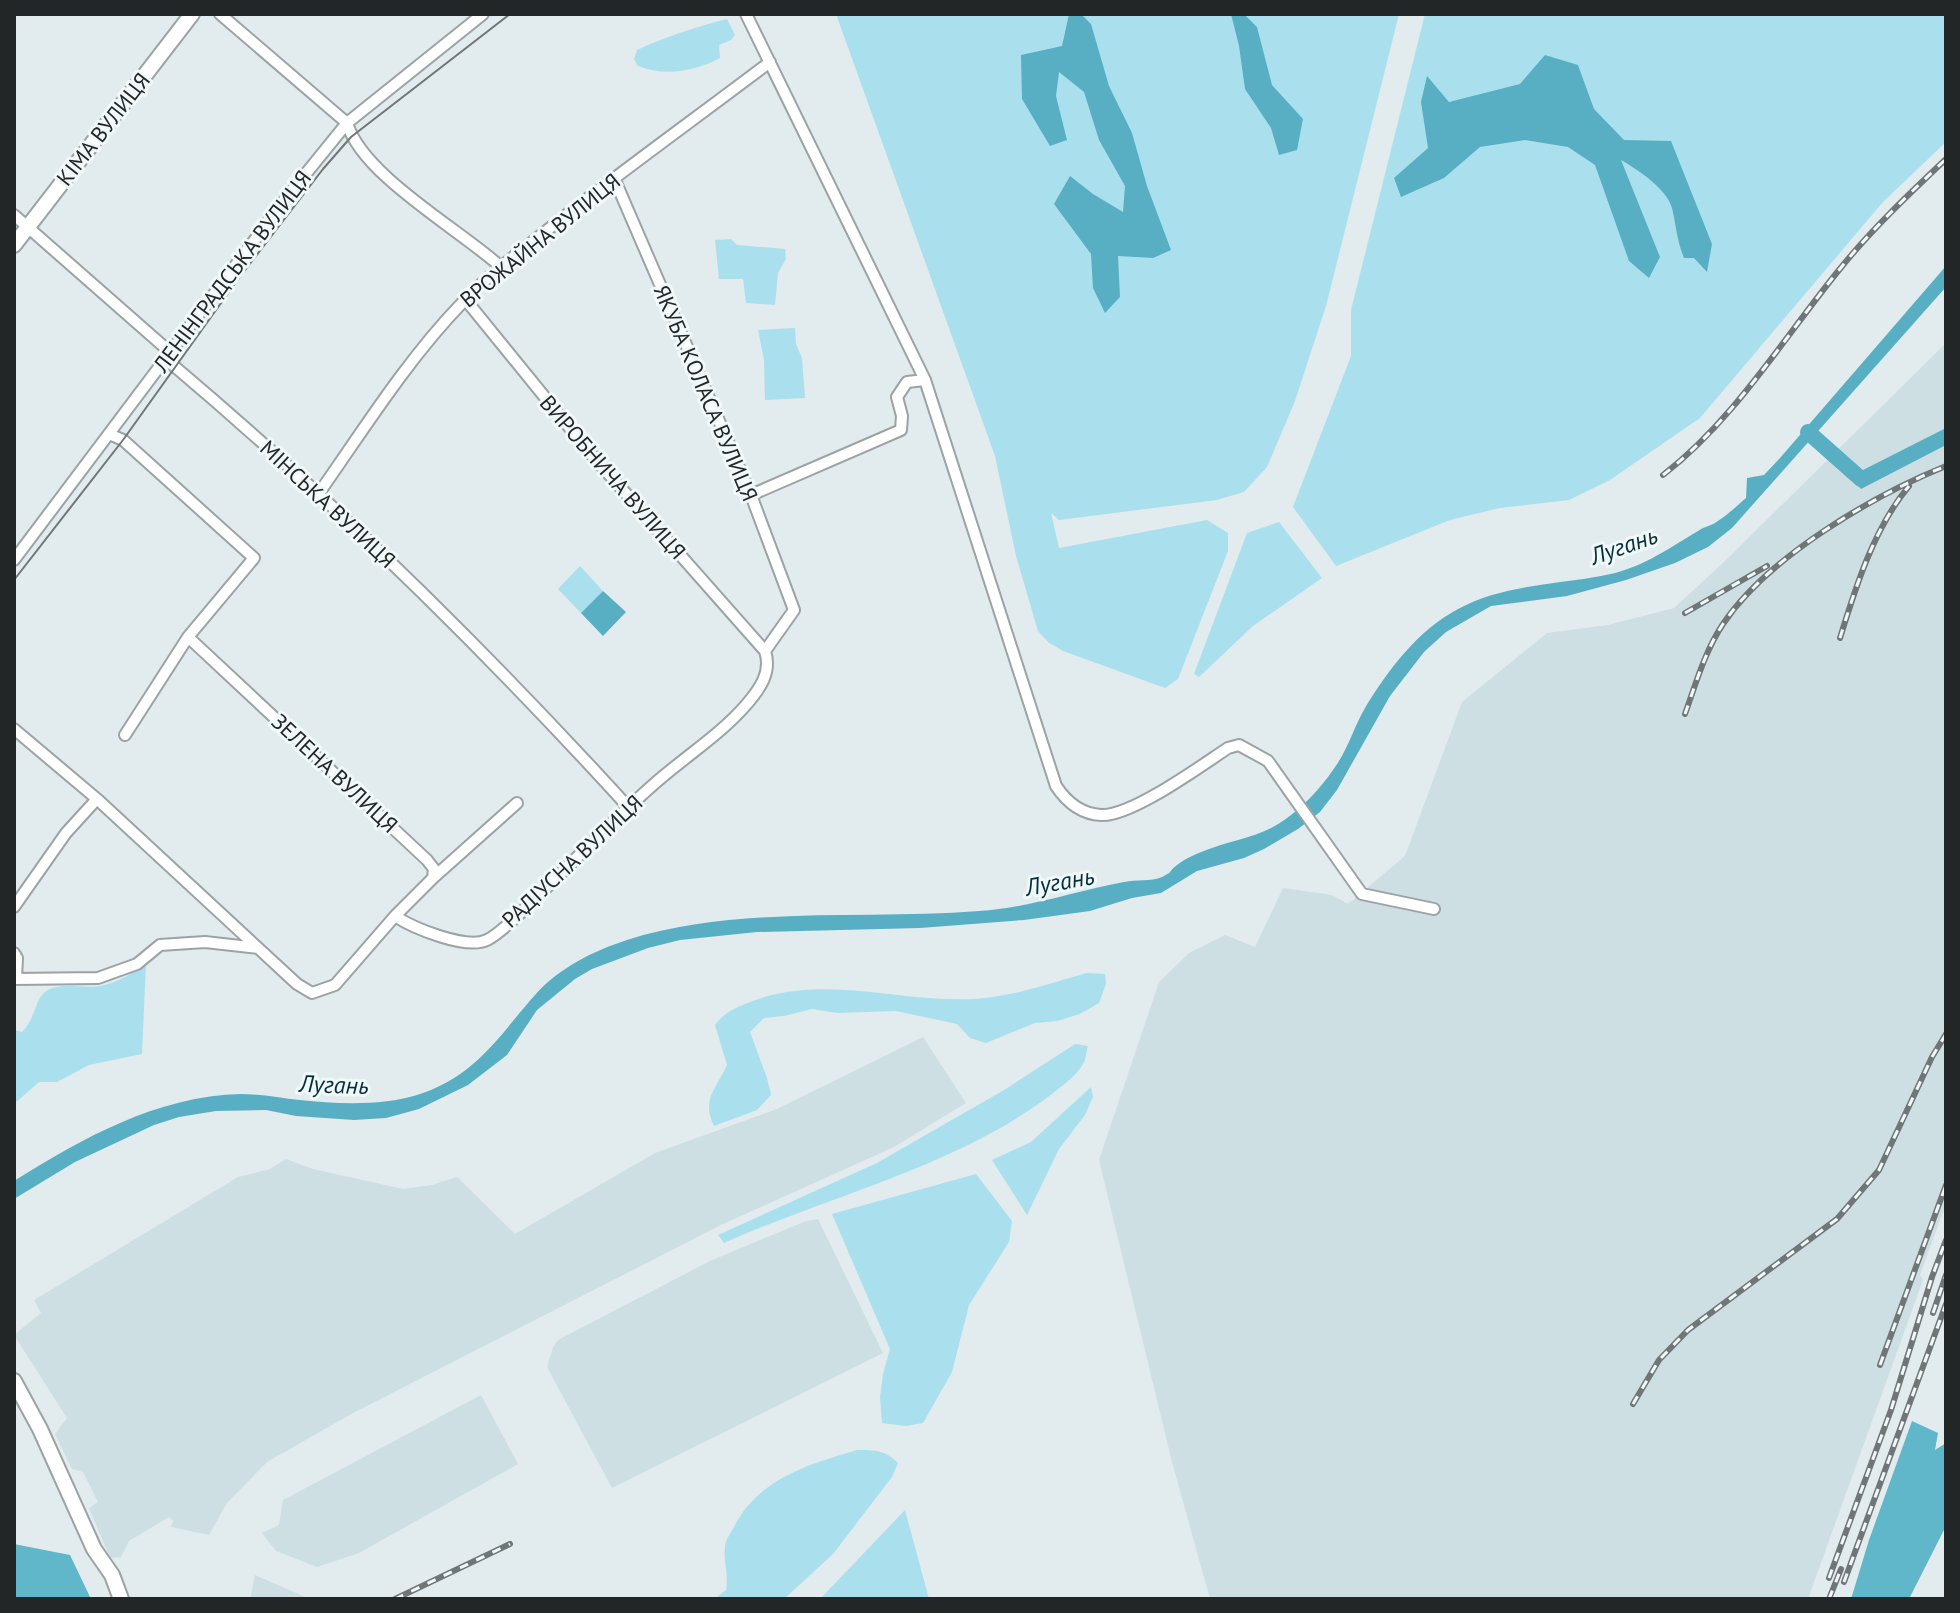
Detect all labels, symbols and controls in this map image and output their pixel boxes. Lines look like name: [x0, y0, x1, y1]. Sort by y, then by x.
street label: КІМА ВУЛИЦЯ: [50, 67, 156, 191]
street label: ЛЕНІНГРАДСЬКА ВУЛИЦЯ: [146, 164, 317, 378]
street label: ВРОЖАЙНА ВУЛИЦЯ: [454, 167, 626, 313]
street label: ЯКУБА КОЛАСА ВУЛИЦЯ: [648, 281, 764, 505]
street label: ВИРОБНИЧА ВУЛИЦЯ: [534, 389, 692, 565]
street label: МІНСЬКА ВУЛИЦЯ: [254, 434, 402, 574]
water label: Лугань: [1584, 520, 1662, 572]
street label: ЗЕЛЕНА ВУЛИЦЯ: [266, 707, 404, 839]
street label: РАДІУСНА ВУЛИЦЯ: [496, 789, 648, 933]
water label: Лугань: [1021, 860, 1097, 903]
water label: Лугань: [297, 1068, 369, 1101]

